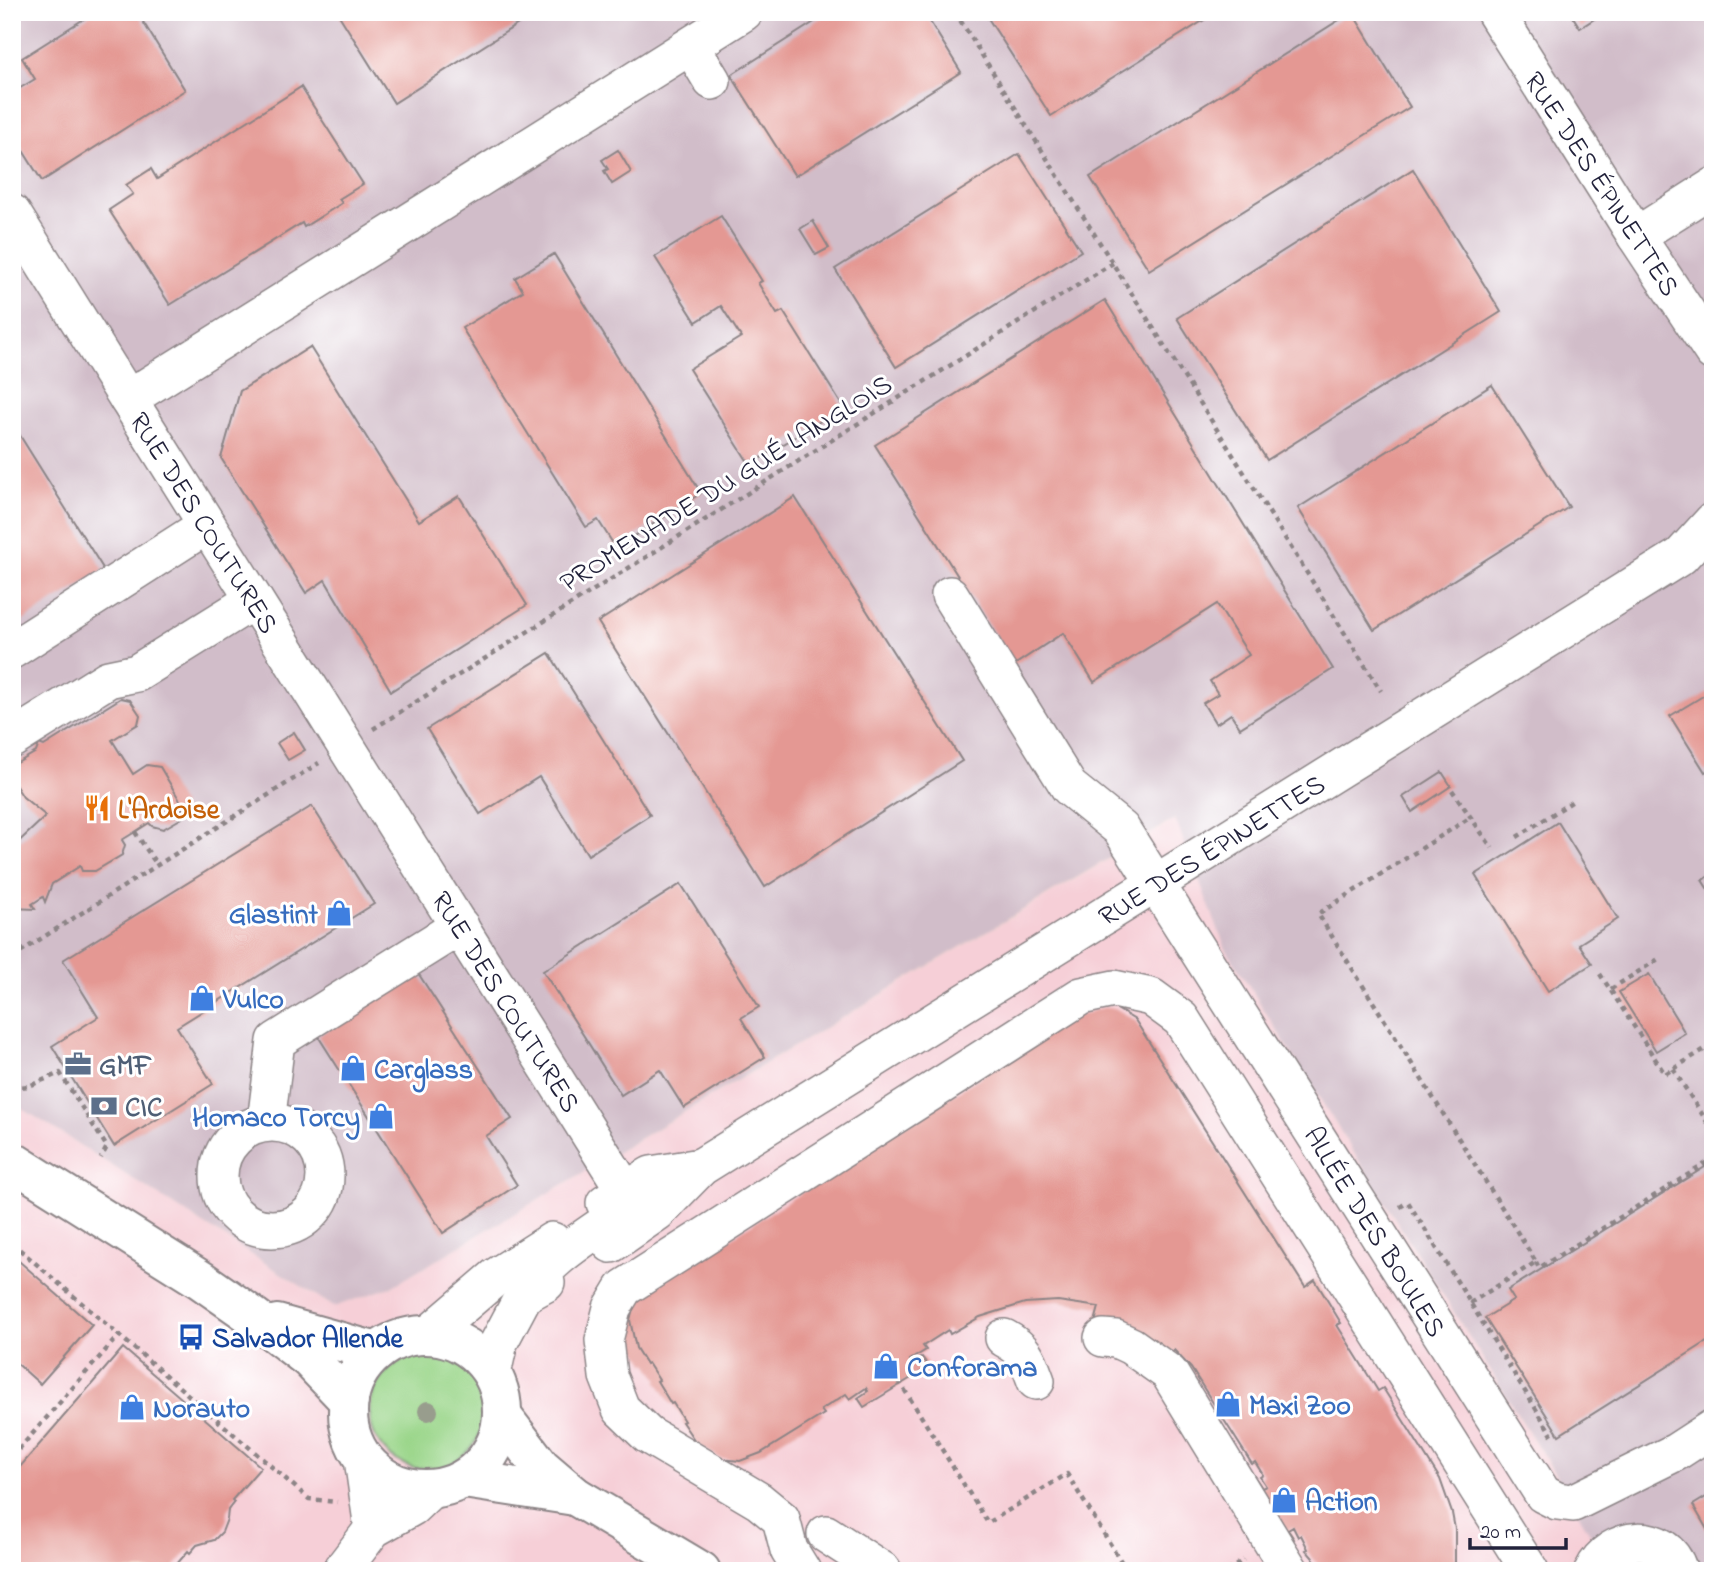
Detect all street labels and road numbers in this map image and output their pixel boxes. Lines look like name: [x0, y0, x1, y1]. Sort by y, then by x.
street label: RUE DES ÉPINETTES: [1512, 64, 1688, 305]
street label: PROMENADE DU GUÉ LANGLOIS: [553, 366, 901, 604]
street label: RUE DES COUTURES: [117, 405, 287, 643]
street label: RUE DES ÉPINETTES: [1091, 766, 1334, 938]
street label: RUE DES COUTURES: [419, 884, 589, 1122]
street label: ALLÉE DES BOULES: [1292, 1120, 1454, 1346]

